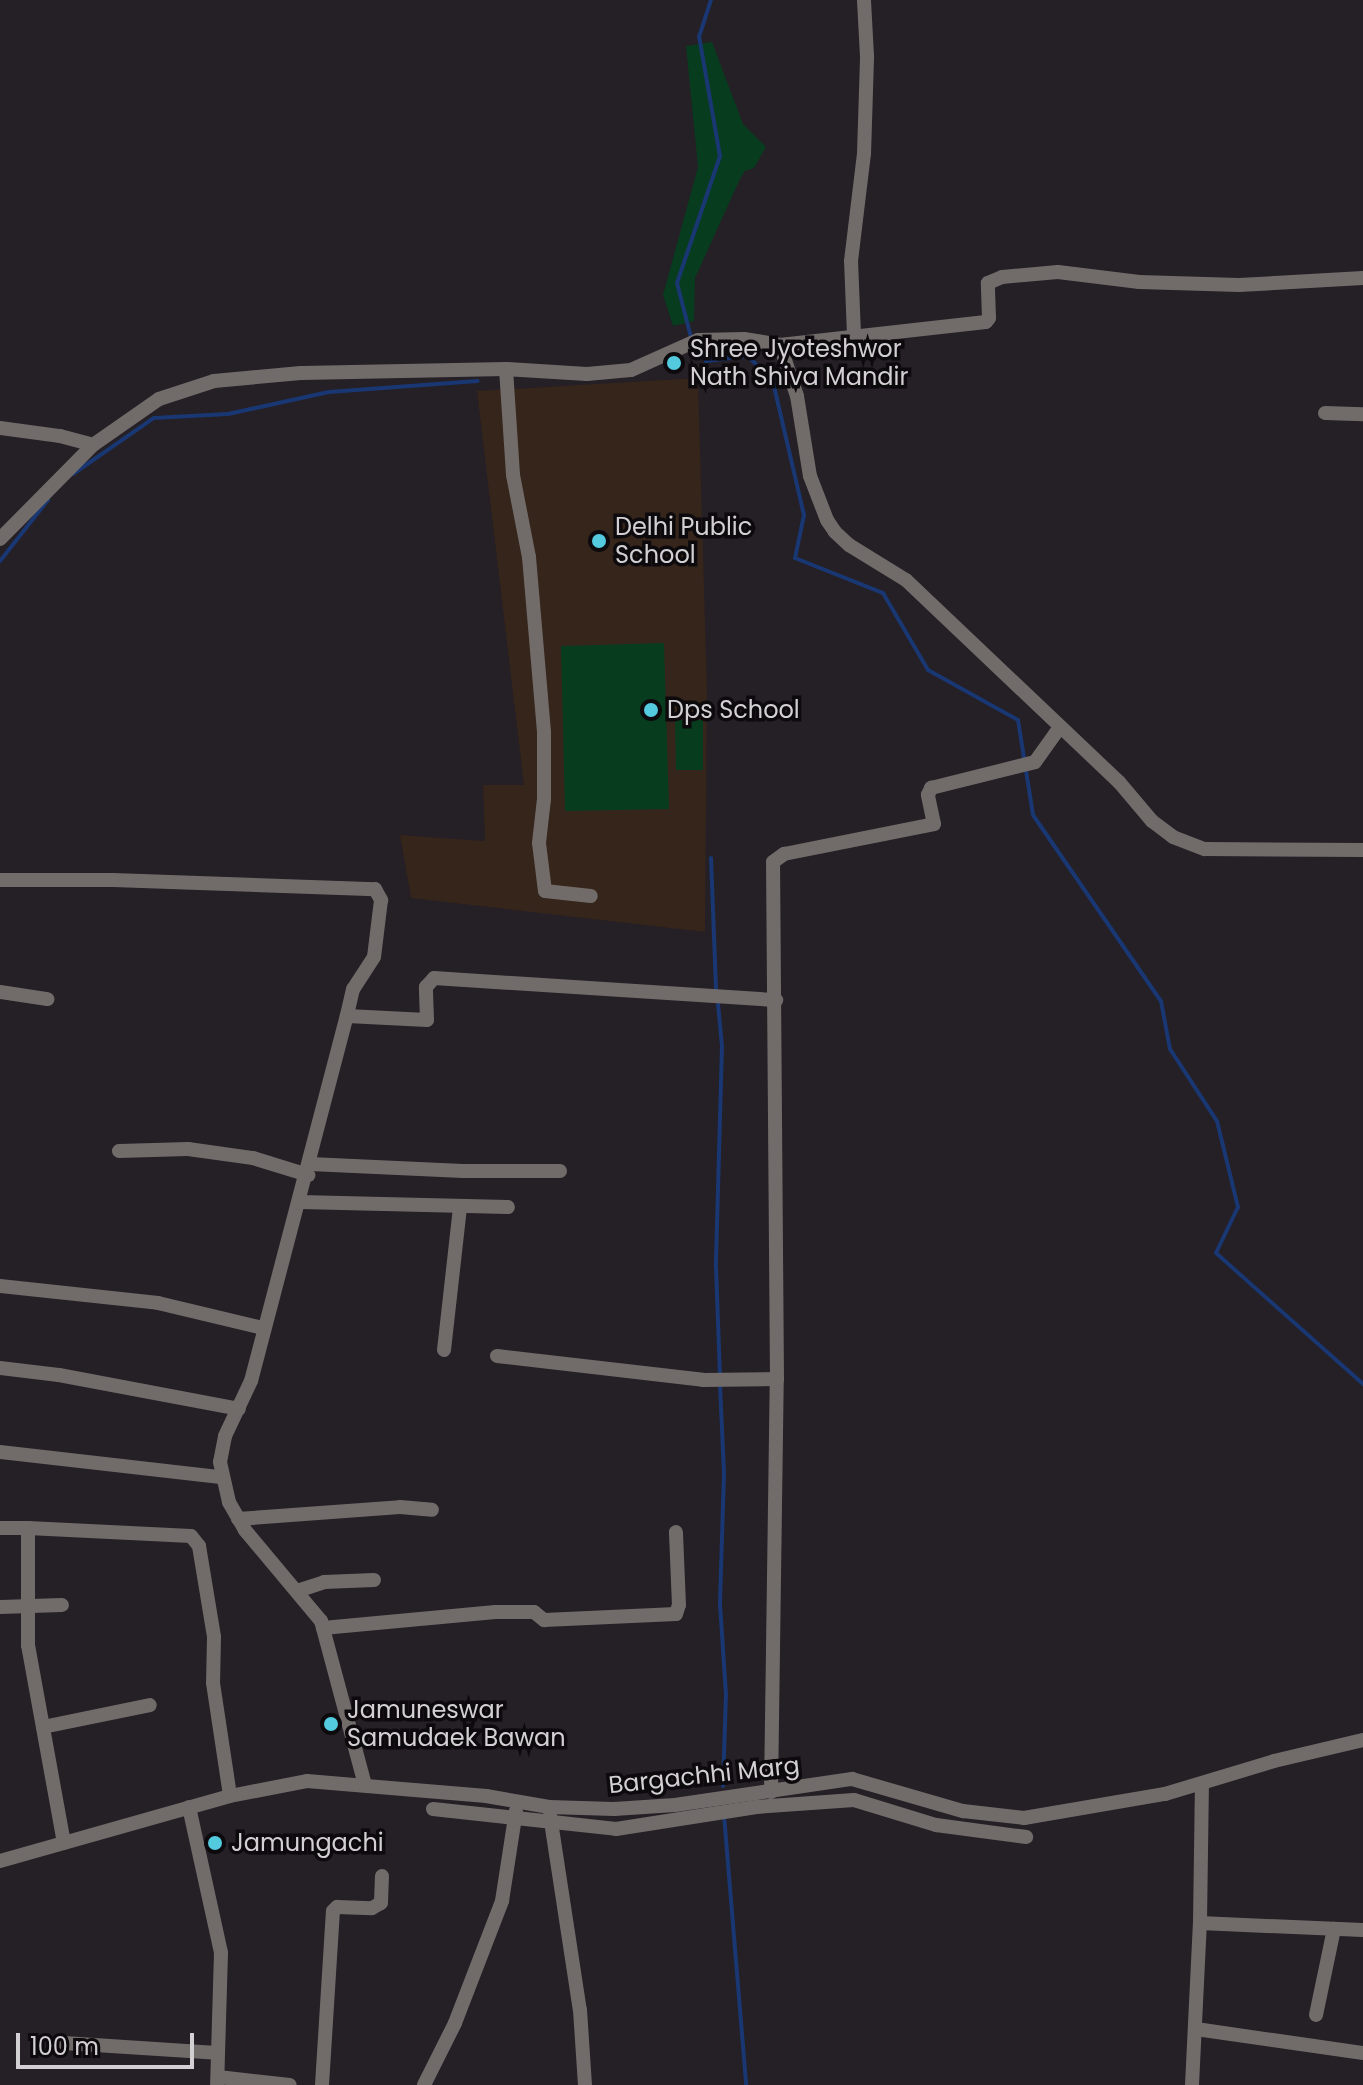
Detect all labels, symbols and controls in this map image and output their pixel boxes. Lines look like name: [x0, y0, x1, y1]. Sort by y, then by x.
place label: Shree Jyoteshwor Nath Shiva Mandir: [690, 335, 908, 391]
marker: Shree Jyoteshwor Nath Shiva Mandir: [665, 354, 683, 372]
place label: Delhi Public School: [615, 513, 752, 569]
marker: Delhi Public School: [590, 532, 608, 550]
place label: Dps School: [667, 696, 800, 724]
marker: Dps School: [642, 701, 660, 719]
place label: Jamuneswar Samudaek Bawan: [347, 1696, 566, 1752]
marker: Jamuneswar Samudaek Bawan: [322, 1715, 340, 1733]
street label: Bargachhi Marg: [607, 1751, 801, 1799]
place label: Jamungachi: [231, 1829, 384, 1857]
marker: Jamungachi: [206, 1834, 224, 1852]
scale bar: [20, 2017, 198, 2067]
text: 100 m: [30, 2030, 99, 2063]

